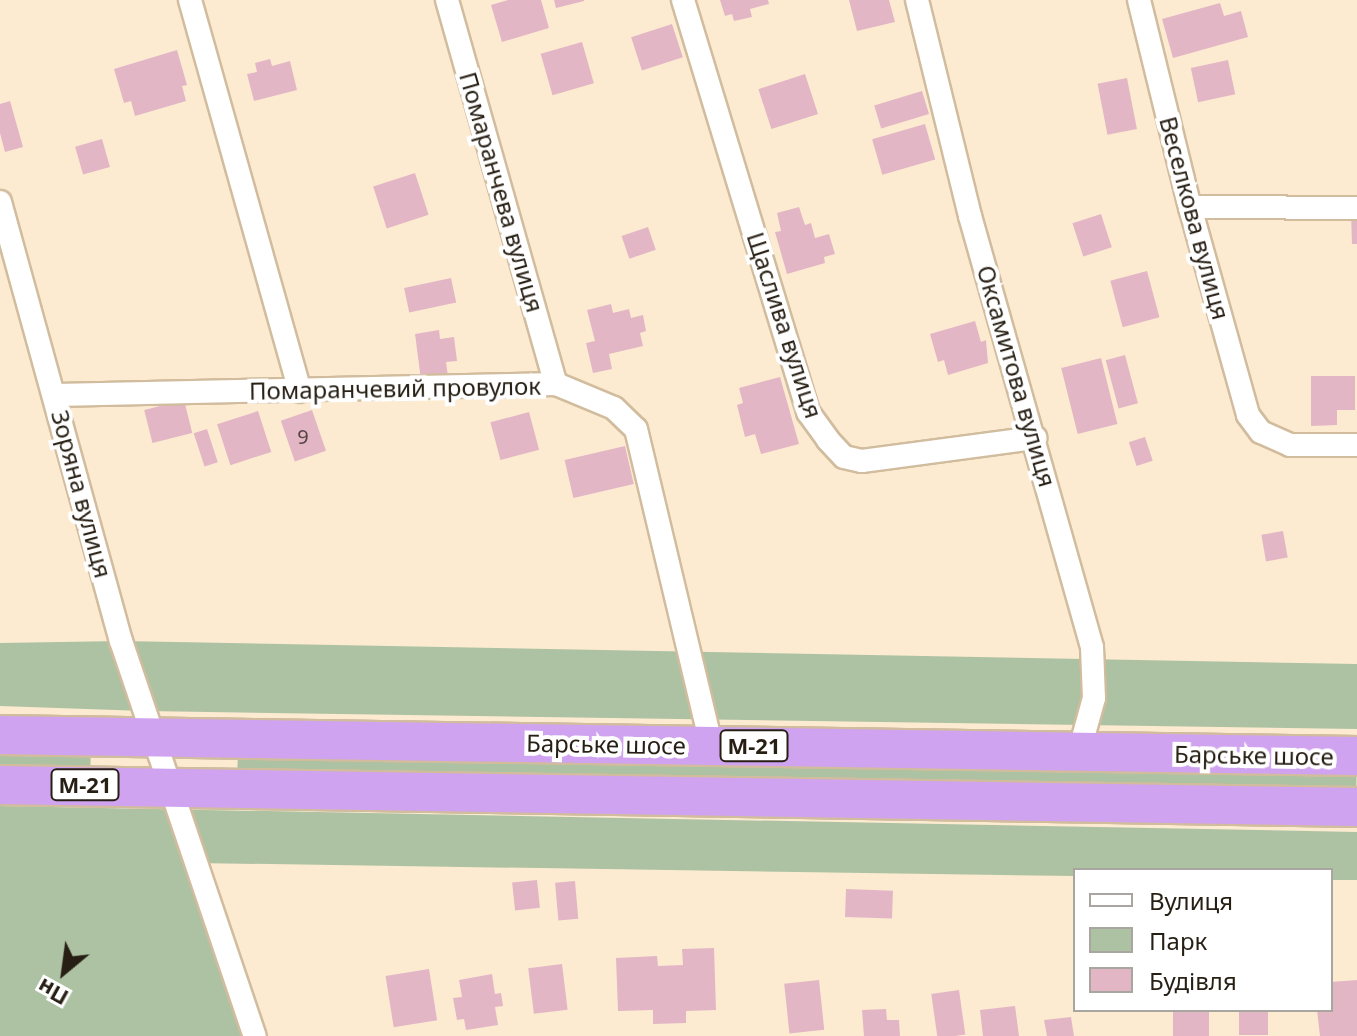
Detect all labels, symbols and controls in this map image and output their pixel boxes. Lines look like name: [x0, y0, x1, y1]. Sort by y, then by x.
street label: Помаранчева вулиця: [454, 69, 550, 315]
street label: Веселкова вулиця: [1154, 113, 1236, 323]
street label: Щаслива вулиця: [741, 228, 829, 422]
street label: Оксамитова вулиця: [972, 262, 1062, 490]
street label: Помаранчевий провулок: [249, 371, 541, 405]
street label: Зоряна вулиця: [46, 407, 118, 581]
house number: 9: [297, 424, 309, 448]
street label: Барське шосе: [526, 728, 686, 760]
road number: М-21: [718, 728, 790, 764]
street label: Барське шосе: [1174, 739, 1334, 771]
road number: М-21: [49, 767, 121, 803]
legend: [1073, 868, 1333, 1012]
text: Вулиця: [1149, 884, 1233, 917]
text: Парк: [1149, 924, 1207, 957]
north arrow: [24, 932, 104, 1012]
text: Будівля: [1149, 964, 1237, 997]
text: Пн: [31, 972, 73, 1014]

